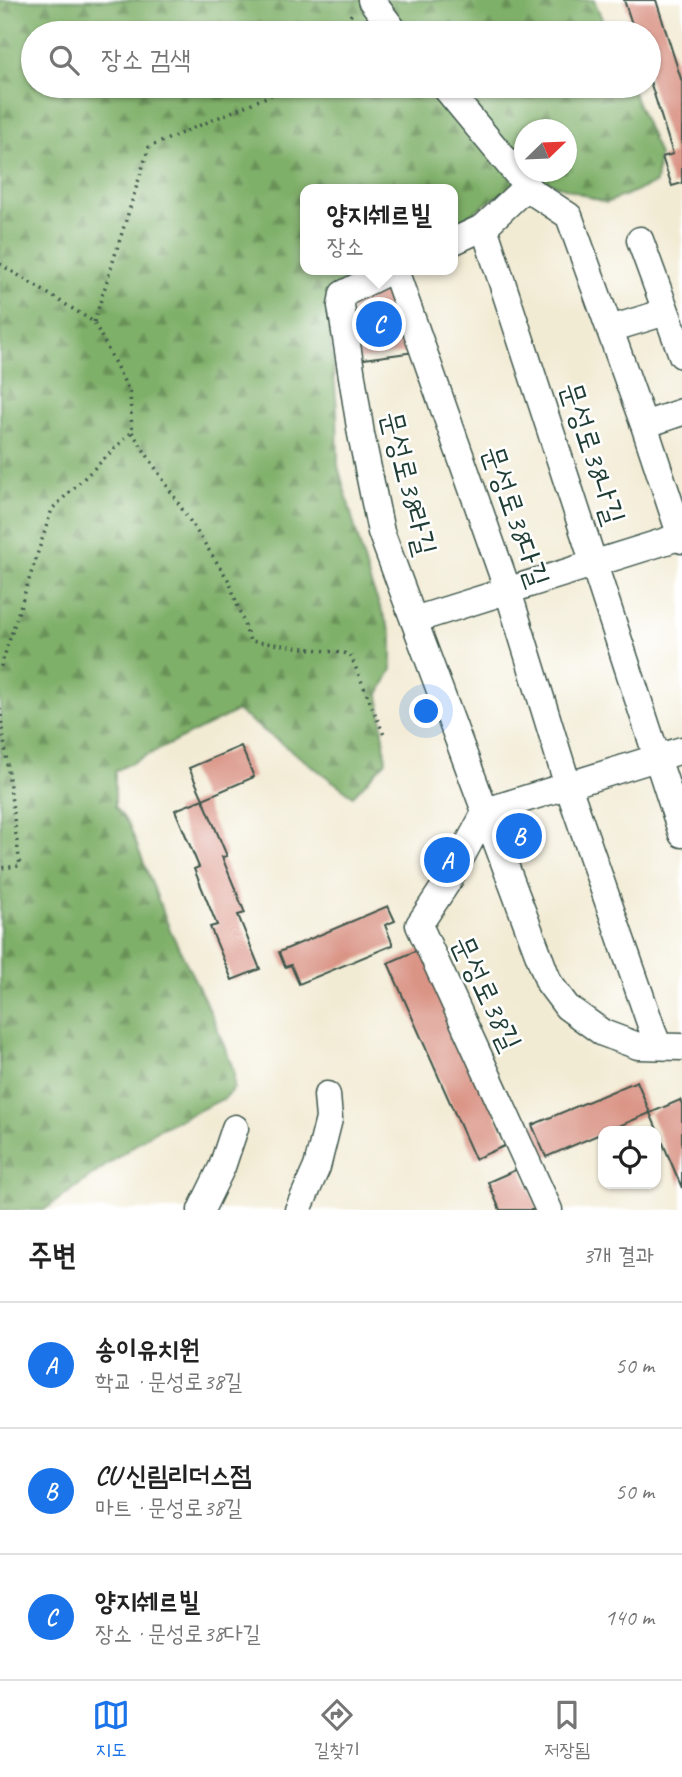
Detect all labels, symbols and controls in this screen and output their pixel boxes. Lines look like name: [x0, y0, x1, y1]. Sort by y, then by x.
search box: [21, 21, 661, 98]
icon: search: [45, 41, 83, 79]
text: 장소 검색: [101, 43, 191, 76]
north arrow: [514, 119, 577, 182]
popup: [300, 184, 458, 275]
text: 양지쉐르빌: [327, 198, 431, 231]
text: 장소: [327, 232, 364, 261]
pin: C: [356, 298, 402, 350]
street label: 문성로38나길: [552, 377, 634, 529]
street label: 문성로38라길: [373, 407, 445, 559]
street label: 문성로38다길: [474, 440, 558, 592]
your location: [409, 694, 443, 728]
pin: B: [496, 810, 542, 862]
pin: A: [424, 834, 470, 886]
street label: 문성로38길: [444, 929, 530, 1057]
map controls: [598, 1126, 661, 1189]
button: locate: [598, 1126, 661, 1189]
text: 주변: [28, 1236, 76, 1274]
text: 3개 결과: [583, 1241, 654, 1270]
text: 송이유치원: [95, 1333, 200, 1366]
text: A: [45, 1351, 57, 1380]
text: 50 m: [615, 1351, 654, 1380]
text: 학교 · 문성로38길: [95, 1367, 242, 1396]
text: CU 신림리더스점: [95, 1459, 252, 1492]
text: B: [45, 1477, 57, 1506]
text: 50 m: [615, 1477, 654, 1506]
text: 마트 · 문성로38길: [95, 1493, 242, 1522]
text: 양지쉐르빌: [95, 1585, 200, 1618]
text: C: [46, 1603, 56, 1632]
text: 140 m: [605, 1603, 654, 1632]
text: 장소 · 문성로38다길: [95, 1619, 261, 1648]
tab: 지도: [92, 1696, 130, 1763]
tab: 길찾기: [314, 1696, 360, 1763]
tab: 저장됨: [544, 1696, 590, 1763]

